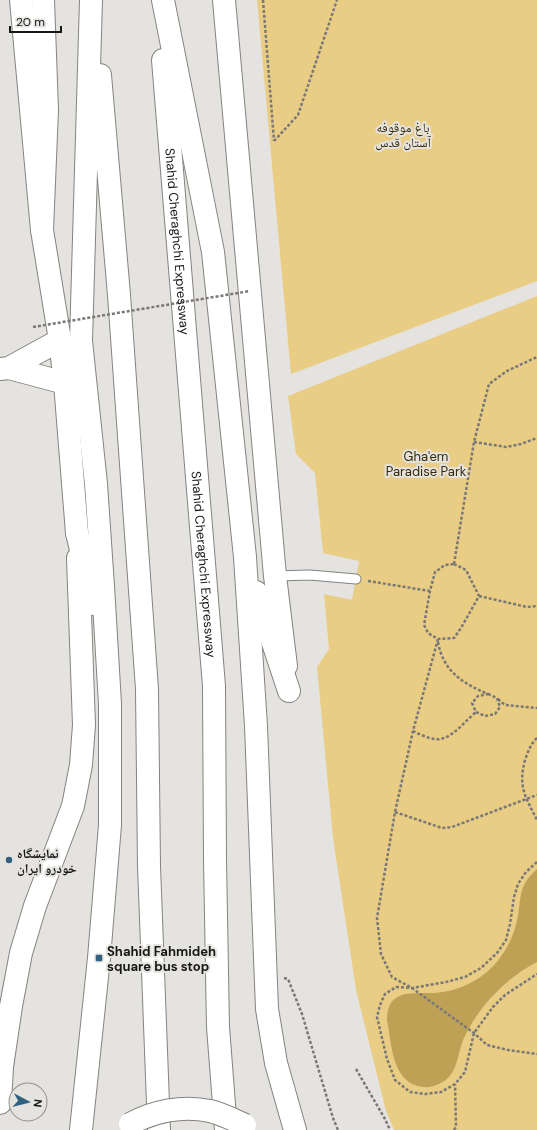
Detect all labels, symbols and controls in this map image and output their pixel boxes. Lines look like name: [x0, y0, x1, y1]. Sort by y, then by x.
scale bar: [10, 8, 61, 34]
text: 20 m: [16, 14, 45, 30]
park label: باغ موقوفه آستان قدس: [375, 119, 431, 151]
street label: Shahid Cheraghchi Expressway: [162, 147, 194, 335]
park label: Gha'em Paradise Park: [386, 448, 467, 480]
street label: Shahid Cheraghchi Expressway: [188, 470, 220, 658]
place label: نمایشگاه خودرو ایران: [17, 845, 77, 877]
marker: نمایشگاه خودرو ایران: [4, 855, 14, 865]
place label: Shahid Fahmideh square bus stop: [107, 943, 216, 975]
marker: Shahid Fahmideh square bus stop: [94, 953, 104, 963]
north arrow: [8, 1082, 48, 1122]
text: N: [30, 1098, 45, 1108]

